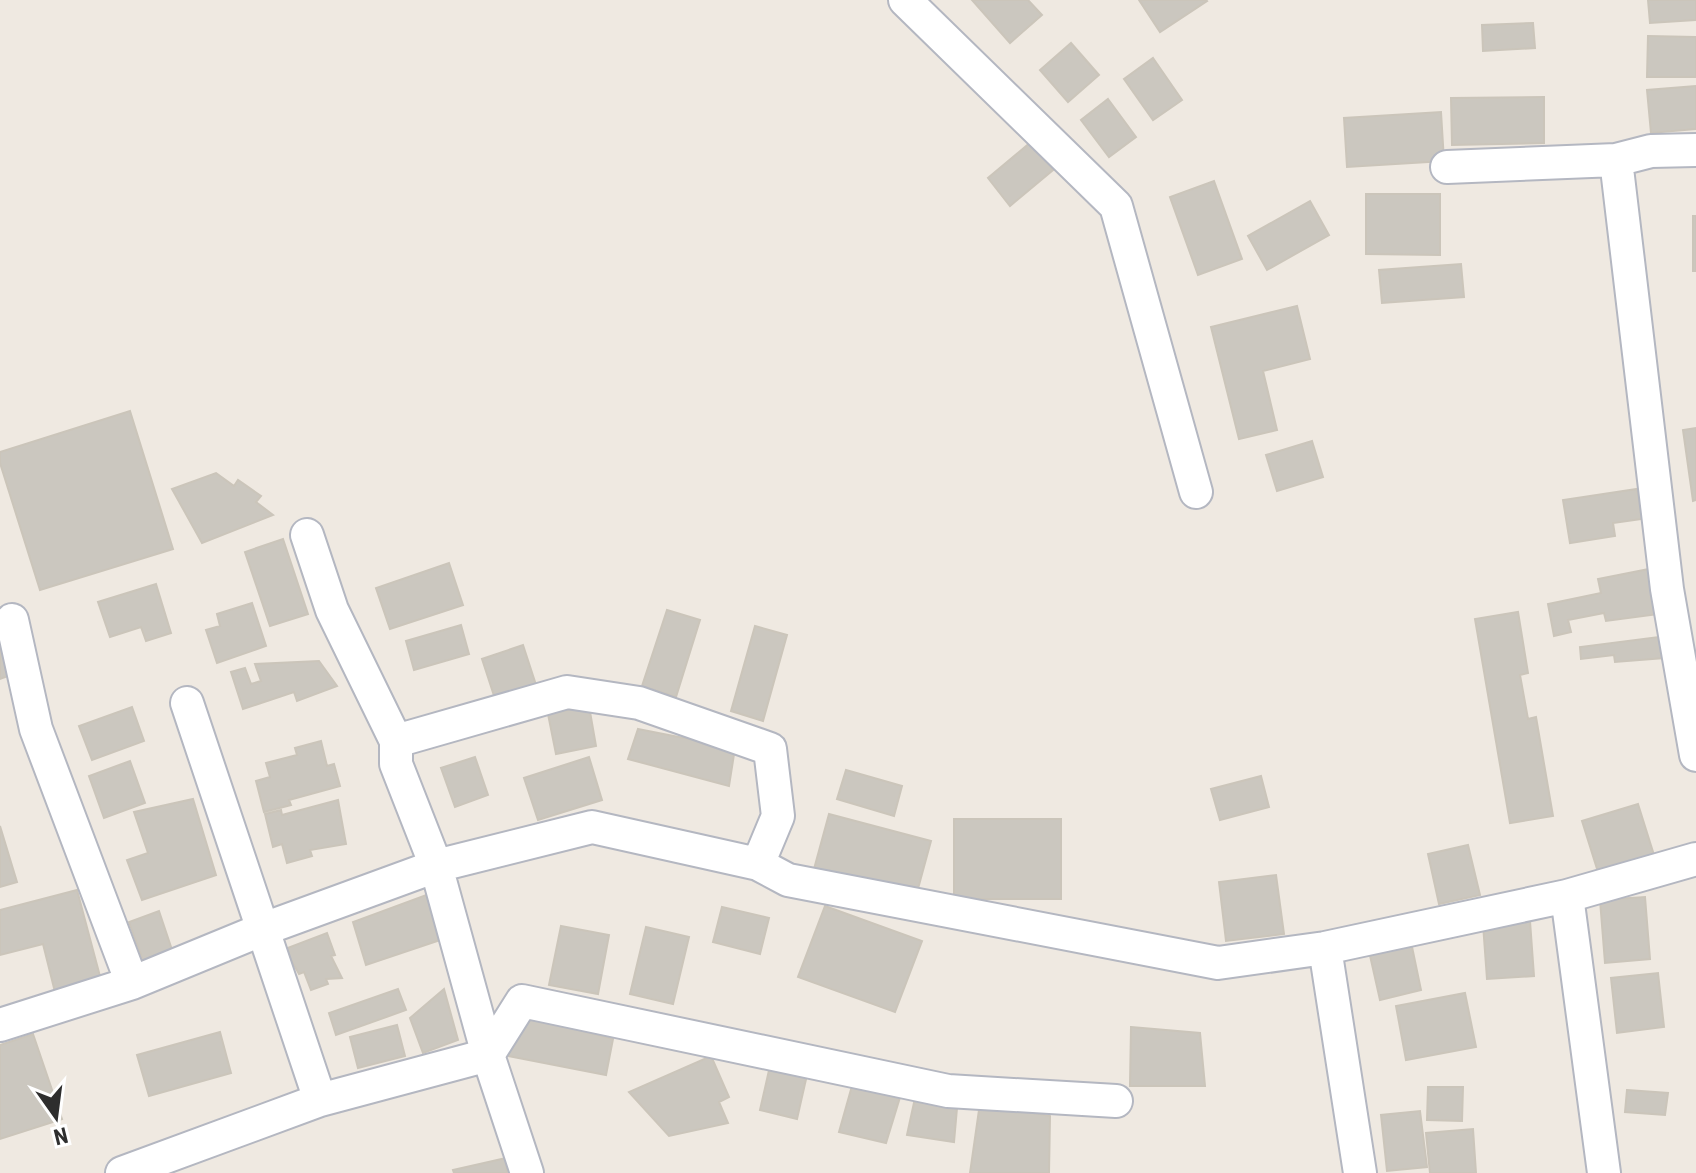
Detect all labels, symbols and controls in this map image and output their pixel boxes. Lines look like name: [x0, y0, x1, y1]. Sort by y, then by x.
north arrow: [16, 1077, 96, 1157]
text: N: [51, 1122, 70, 1150]

